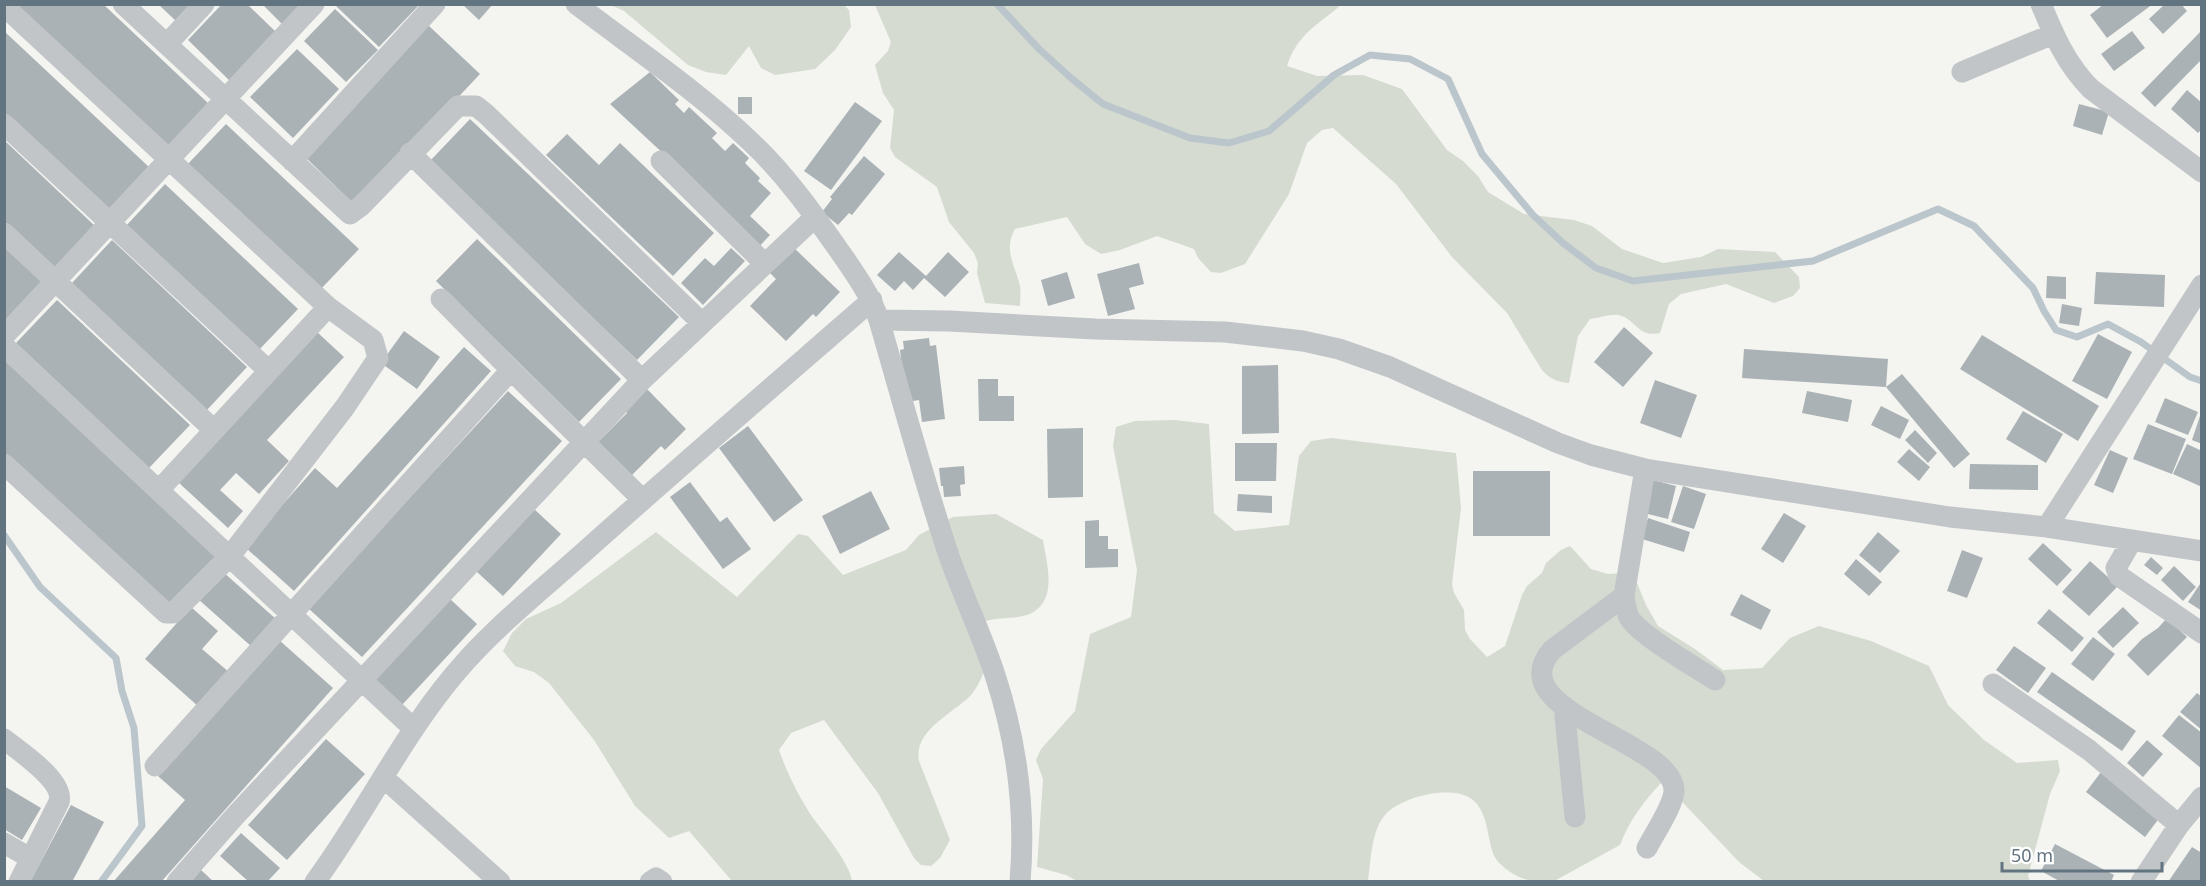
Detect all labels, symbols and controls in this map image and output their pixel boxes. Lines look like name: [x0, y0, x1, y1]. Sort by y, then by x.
scale bar: [2002, 835, 2162, 873]
text: 50 m: [2011, 843, 2053, 867]

